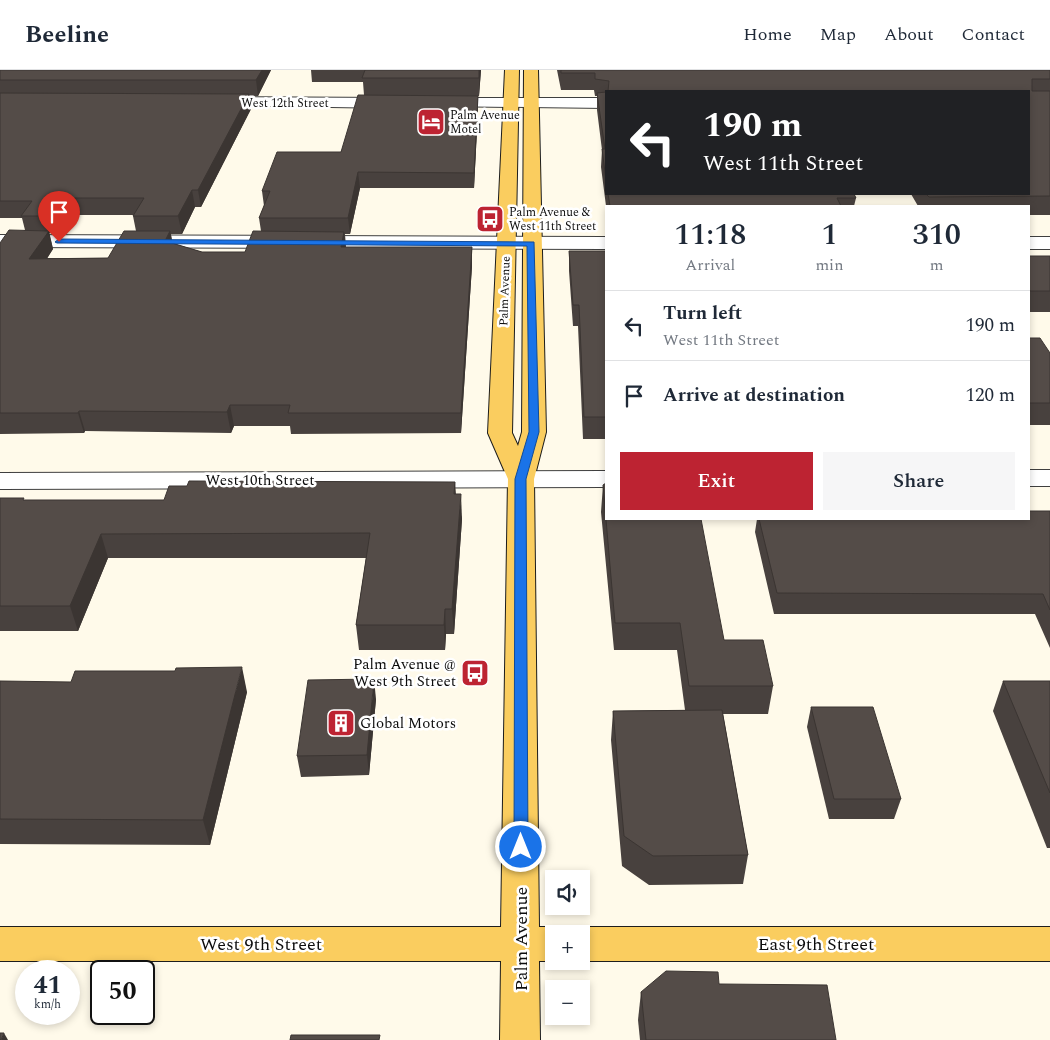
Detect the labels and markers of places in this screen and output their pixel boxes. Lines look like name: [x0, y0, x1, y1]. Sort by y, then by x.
place label: Palm Avenue Motel: [450, 106, 520, 139]
hotel icon: Palm Avenue Motel: [416, 107, 446, 137]
pin: [38, 191, 80, 242]
place label: Palm Avenue & West 11th Street: [509, 203, 596, 236]
bus stop icon: Palm Avenue & West 11th Street: [475, 204, 505, 234]
place label: Palm Avenue @ West 9th Street: [353, 653, 456, 693]
bus stop icon: Palm Avenue @ West 9th Street: [460, 658, 490, 688]
building icon: Global Motors: [326, 708, 356, 738]
place label: Global Motors: [360, 712, 456, 735]

